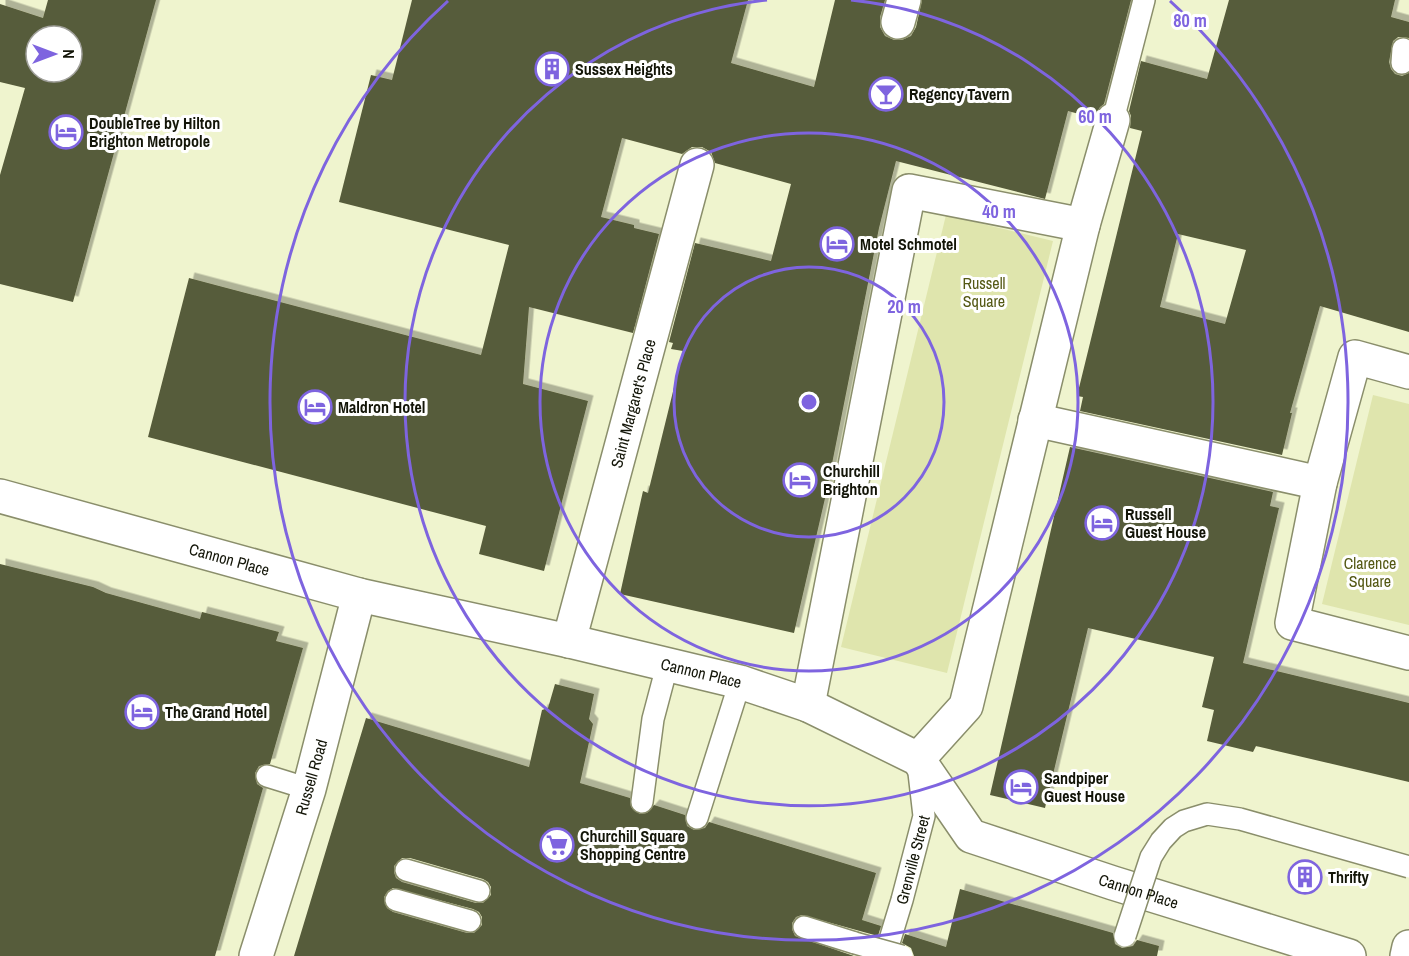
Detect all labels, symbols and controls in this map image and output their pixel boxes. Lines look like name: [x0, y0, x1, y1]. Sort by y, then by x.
text: 80 m: [1173, 8, 1207, 33]
north arrow: [24, 24, 84, 84]
text: N: [58, 49, 80, 59]
building icon: Sussex Heights: [534, 51, 570, 87]
place label: Sussex Heights: [575, 58, 673, 80]
bar icon: Regency Tavern: [868, 76, 904, 112]
place label: Regency Tavern: [909, 83, 1009, 105]
text: 60 m: [1078, 104, 1112, 129]
place label: DoubleTree by Hilton Brighton Metropole: [89, 112, 220, 152]
hotel icon: DoubleTree by Hilton Brighton Metropole: [48, 114, 84, 150]
text: 40 m: [982, 199, 1016, 224]
hotel icon: Motel Schmotel: [819, 226, 855, 262]
place label: Motel Schmotel: [860, 233, 957, 255]
park label: Russell Square: [962, 272, 1006, 312]
text: 20 m: [887, 294, 921, 319]
street label: Saint Margaret's Place: [605, 337, 661, 470]
hotel icon: Maldron Hotel: [297, 389, 333, 425]
centre of rings: [799, 392, 819, 412]
place label: Maldron Hotel: [338, 396, 425, 418]
place label: Churchill Brighton: [823, 460, 880, 500]
hotel icon: Churchill Brighton: [782, 462, 818, 498]
place label: Russell Guest House: [1125, 503, 1206, 543]
hotel icon: Russell Guest House: [1084, 505, 1120, 541]
street label: Cannon Place: [187, 538, 272, 581]
park label: Clarence Square: [1344, 552, 1396, 592]
street label: Cannon Place: [659, 652, 744, 693]
hotel icon: The Grand Hotel: [124, 694, 160, 730]
place label: The Grand Hotel: [165, 701, 267, 723]
street label: Russell Road: [290, 736, 332, 818]
place label: Sandpiper Guest House: [1044, 767, 1125, 807]
hotel icon: Sandpiper Guest House: [1003, 769, 1039, 805]
street label: Grenville Street: [890, 813, 935, 907]
place label: Churchill Square Shopping Centre: [580, 825, 686, 865]
supermarket icon: Churchill Square Shopping Centre: [539, 827, 575, 863]
building icon: Thrifty: [1287, 859, 1323, 895]
place label: Thrifty: [1328, 866, 1370, 888]
street label: Cannon Place: [1096, 868, 1181, 914]

